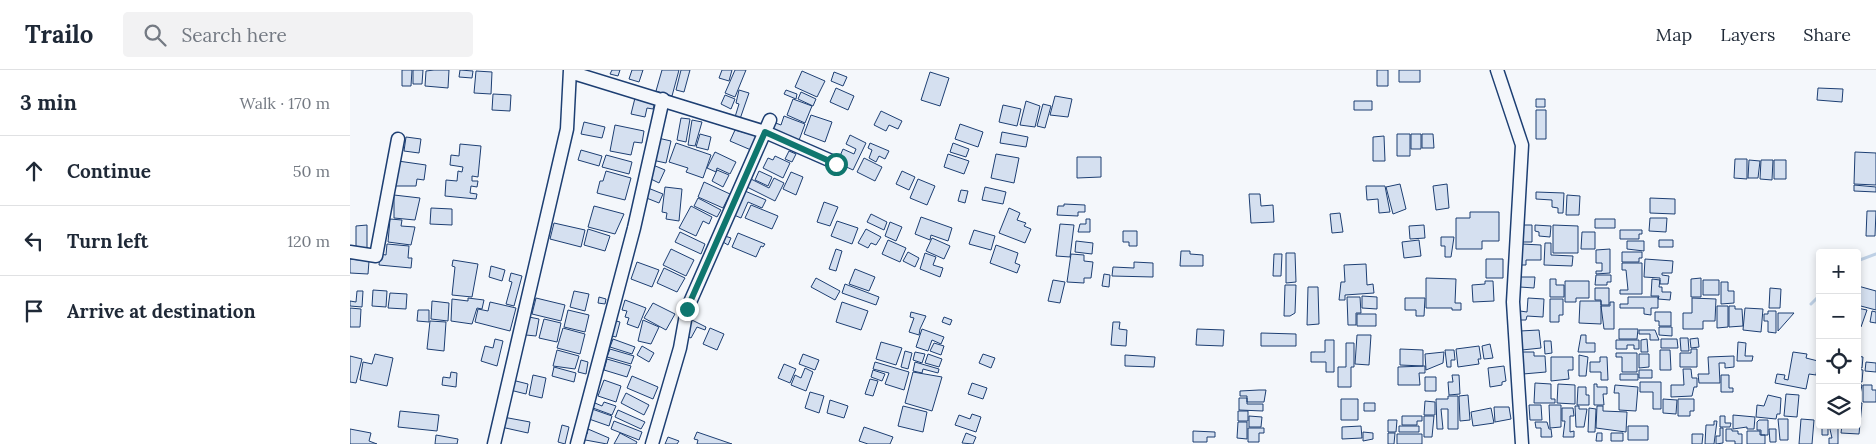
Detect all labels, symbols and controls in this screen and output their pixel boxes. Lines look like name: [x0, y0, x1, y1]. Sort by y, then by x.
search box: [123, 12, 473, 57]
text: Trailo: [25, 19, 93, 50]
icon: search: [141, 21, 169, 49]
text: Search here: [181, 23, 287, 47]
text: Map: [1656, 23, 1692, 46]
text: Layers: [1720, 23, 1775, 46]
text: Share: [1803, 23, 1851, 46]
text: 3 min: [20, 89, 77, 116]
text: Walk · 170 m: [239, 93, 330, 113]
route start: [825, 153, 848, 176]
icon: ahead: [20, 157, 48, 185]
text: Continue: [67, 159, 151, 183]
text: 50 m: [293, 161, 330, 181]
icon: left: [20, 227, 48, 255]
text: Turn left: [67, 229, 148, 253]
text: 120 m: [287, 231, 330, 251]
map controls: [1816, 249, 1861, 429]
button: +: [1816, 249, 1861, 294]
button: −: [1816, 294, 1861, 339]
icon: arrive: [20, 297, 48, 325]
route end: [676, 298, 699, 321]
text: Arrive at destination: [67, 299, 256, 323]
button: locate: [1816, 339, 1861, 384]
button: layers: [1816, 384, 1861, 429]

